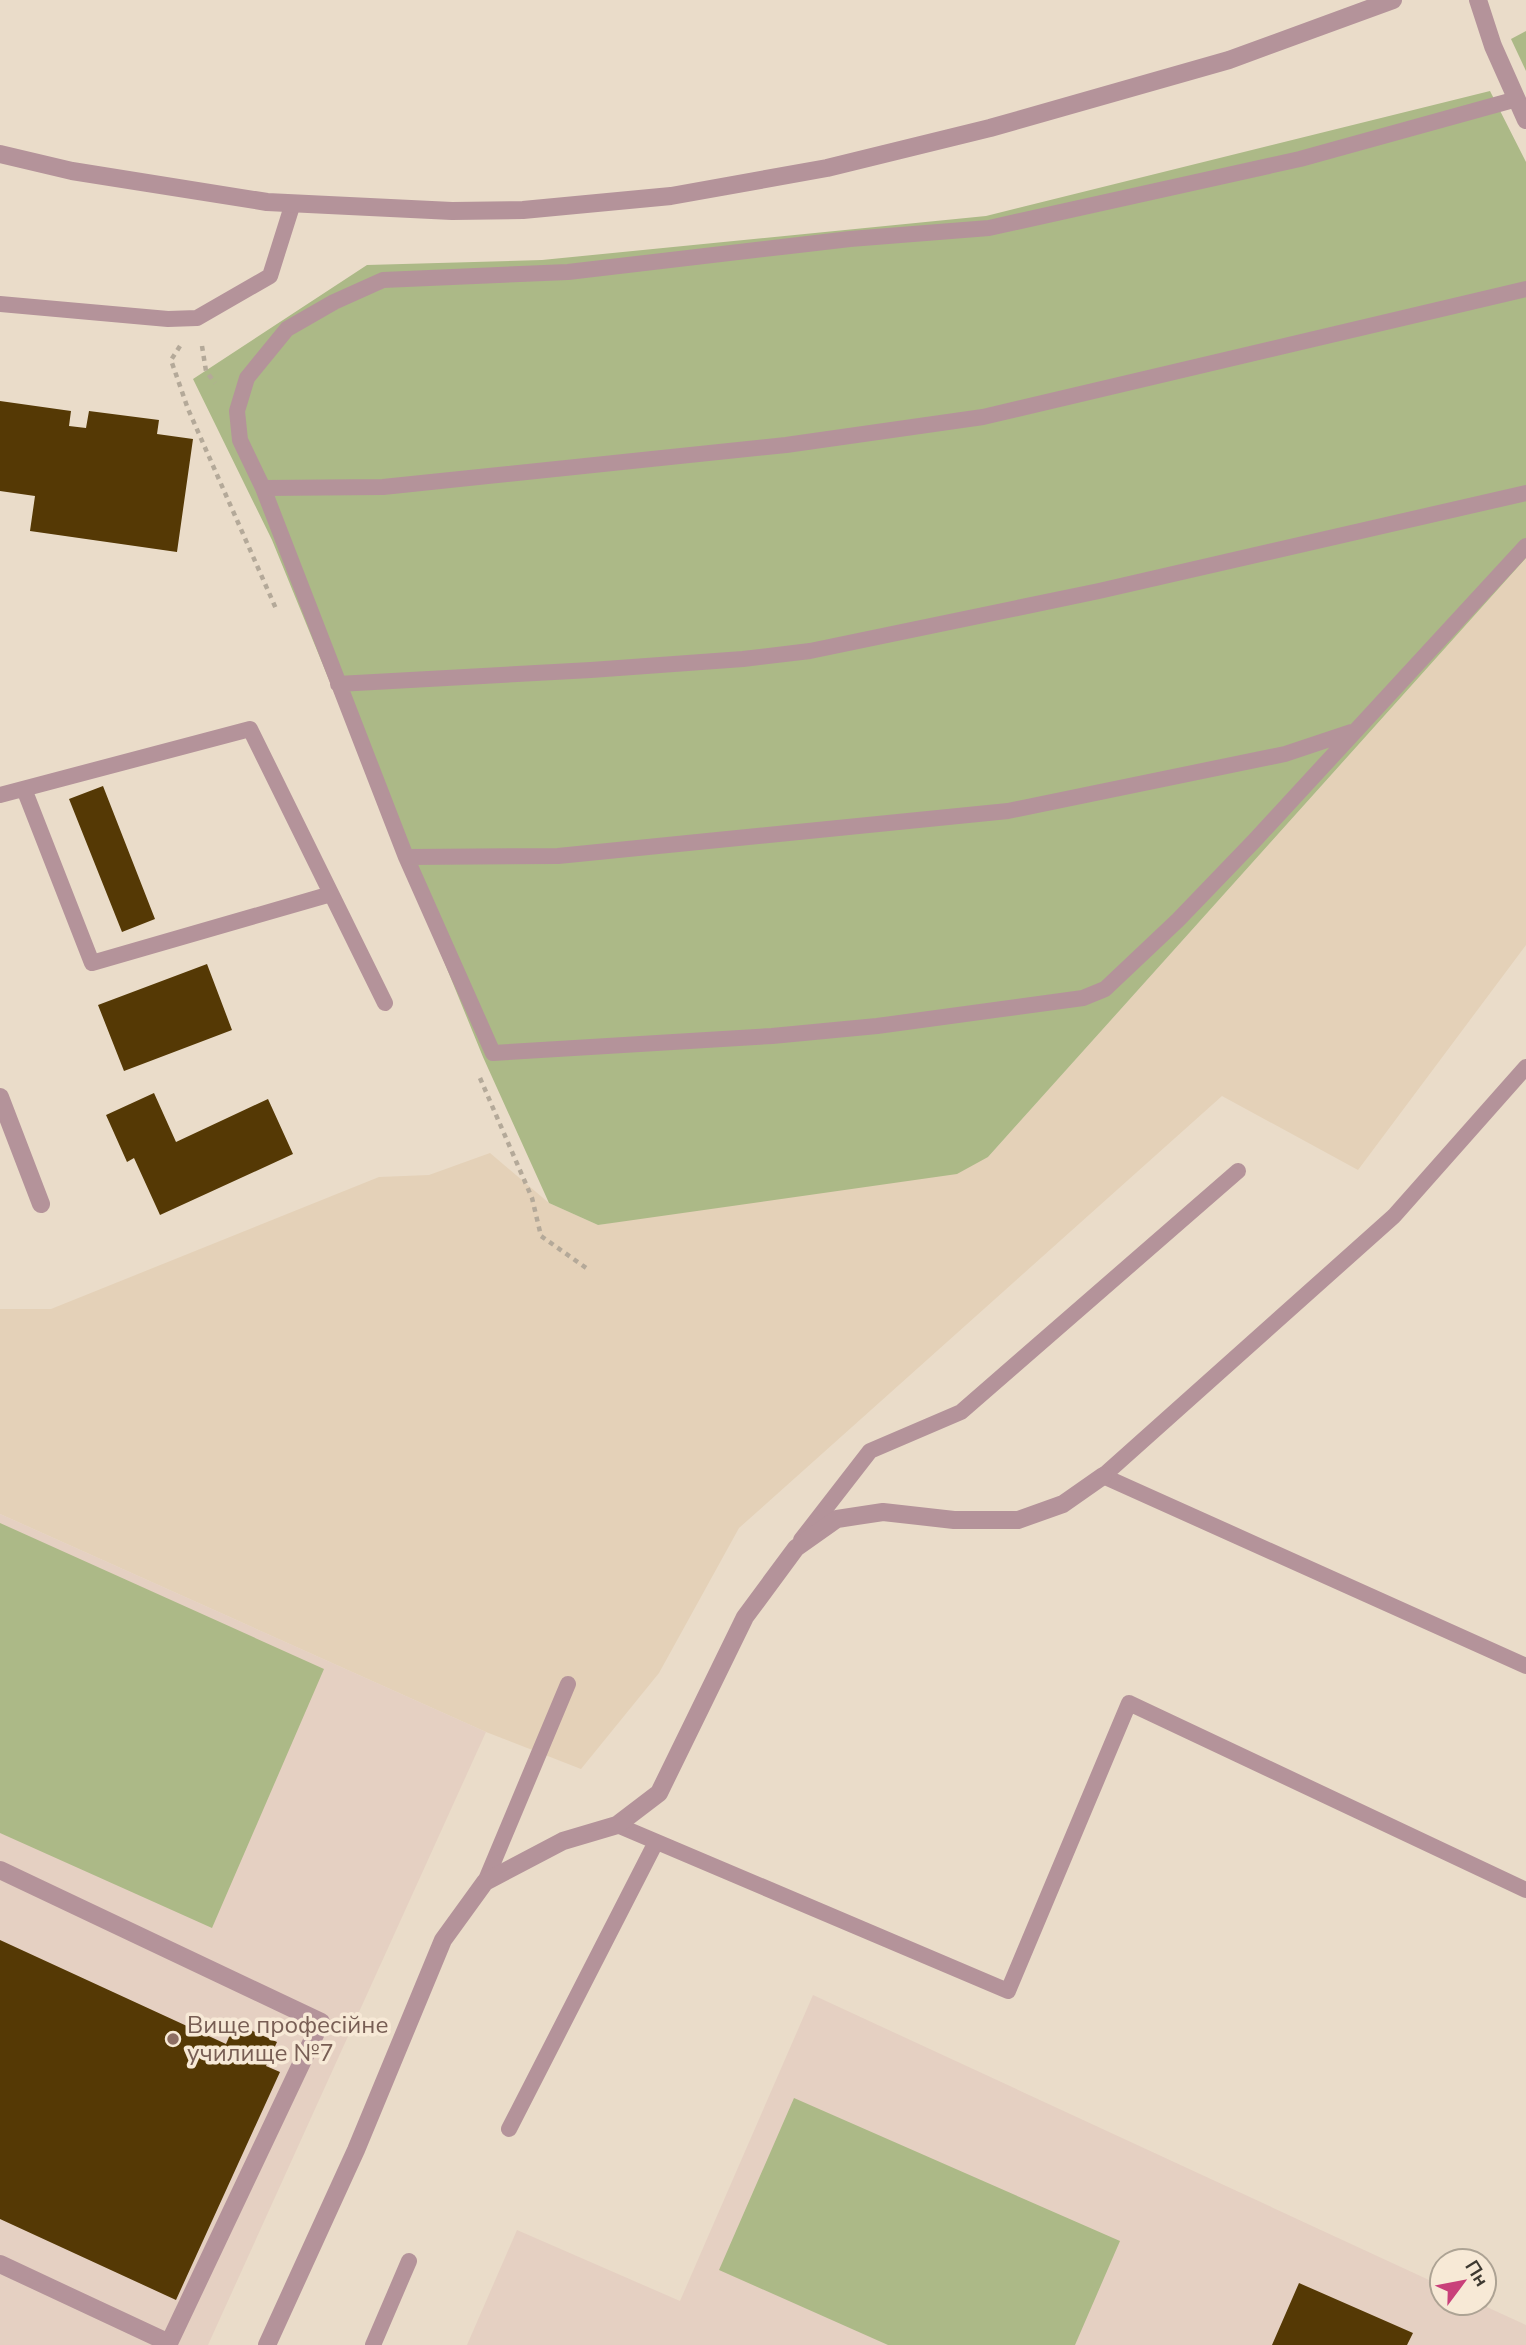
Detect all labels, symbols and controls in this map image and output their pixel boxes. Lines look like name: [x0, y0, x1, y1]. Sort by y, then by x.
place label: Вище професійне училище №7: [187, 2009, 388, 2069]
marker: Вище професійне училище №7: [165, 2031, 181, 2047]
north arrow: [1428, 2247, 1498, 2317]
text: Пн: [1459, 2256, 1495, 2291]

